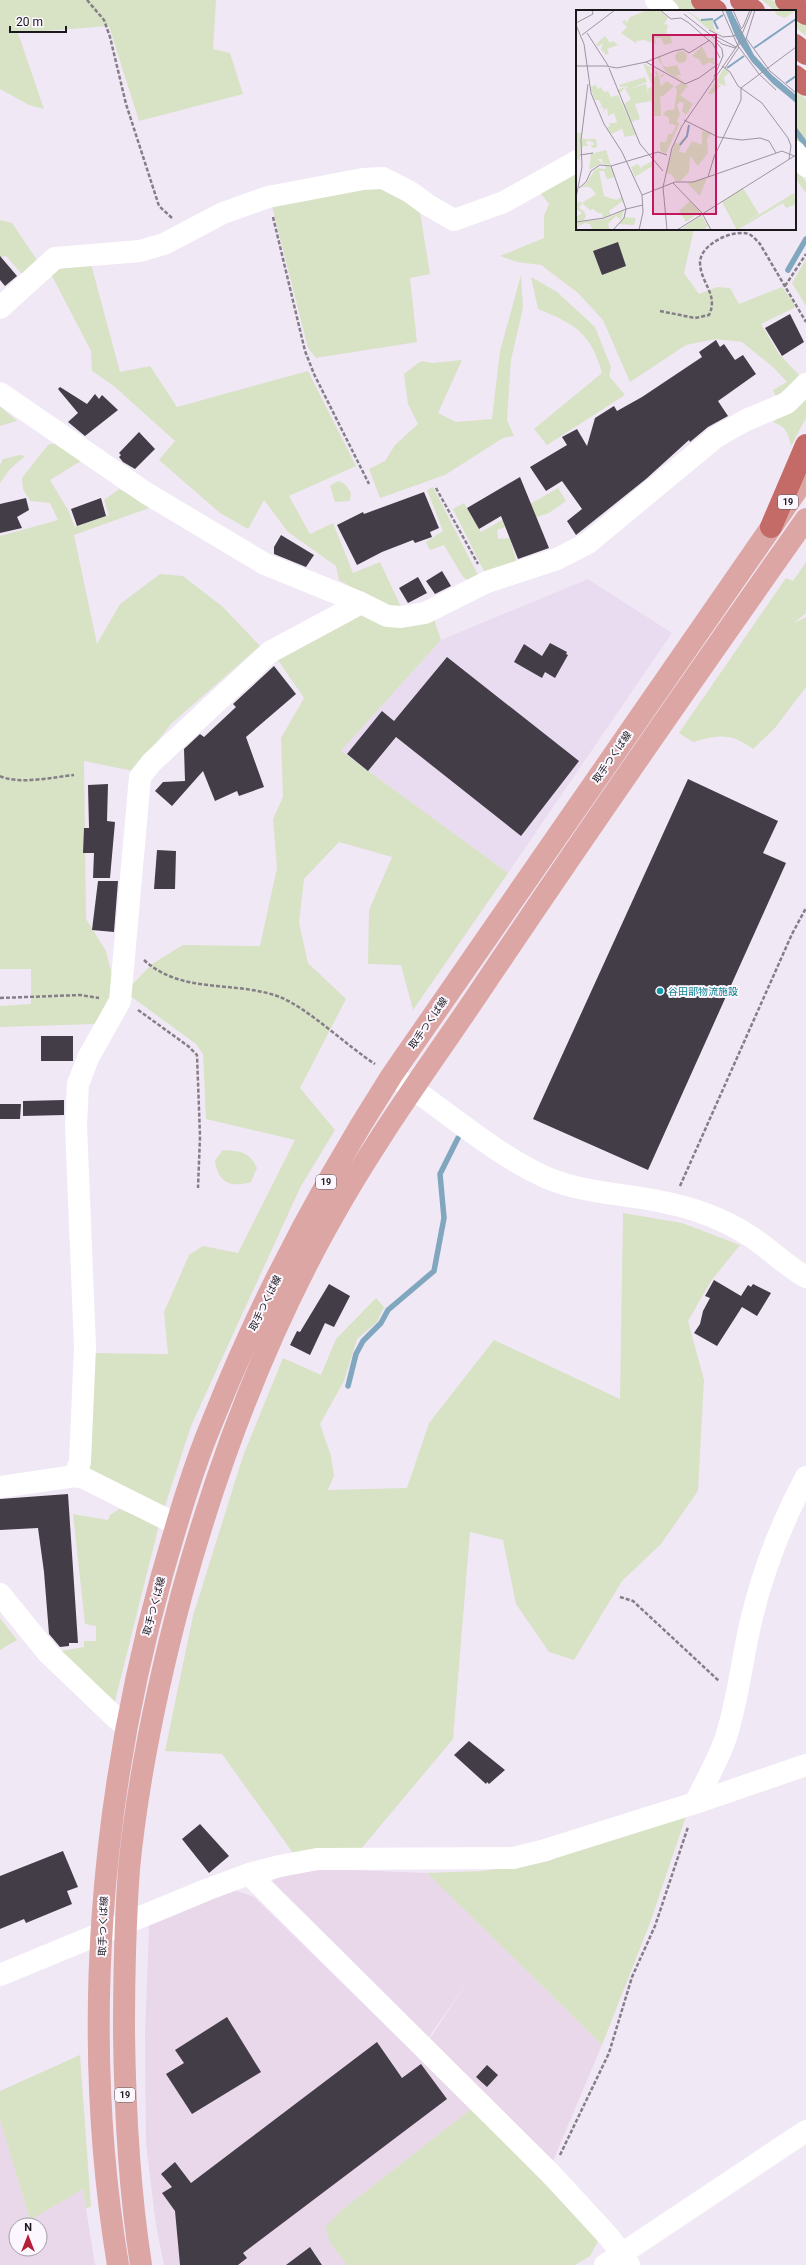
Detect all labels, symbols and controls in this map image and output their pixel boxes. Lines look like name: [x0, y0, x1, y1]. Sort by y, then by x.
scale bar: [10, 8, 66, 34]
inset map: [576, 10, 796, 230]
text: 20 m: [16, 15, 43, 29]
road number: 19: [778, 495, 798, 509]
street label: 取手つくば線: [590, 729, 634, 785]
marker: 谷田部物流施設: [655, 986, 665, 996]
place label: 谷田部物流施設: [668, 986, 738, 997]
street label: 取手つくば線: [406, 995, 450, 1051]
road number: 19: [316, 1175, 336, 1189]
street label: 取手つくば線: [247, 1274, 283, 1332]
street label: 取手つくば線: [141, 1576, 167, 1636]
street label: 取手つくば線: [96, 1896, 110, 1956]
road number: 19: [115, 2088, 135, 2102]
north arrow: [8, 2217, 48, 2257]
text: N: [24, 2221, 32, 2234]

